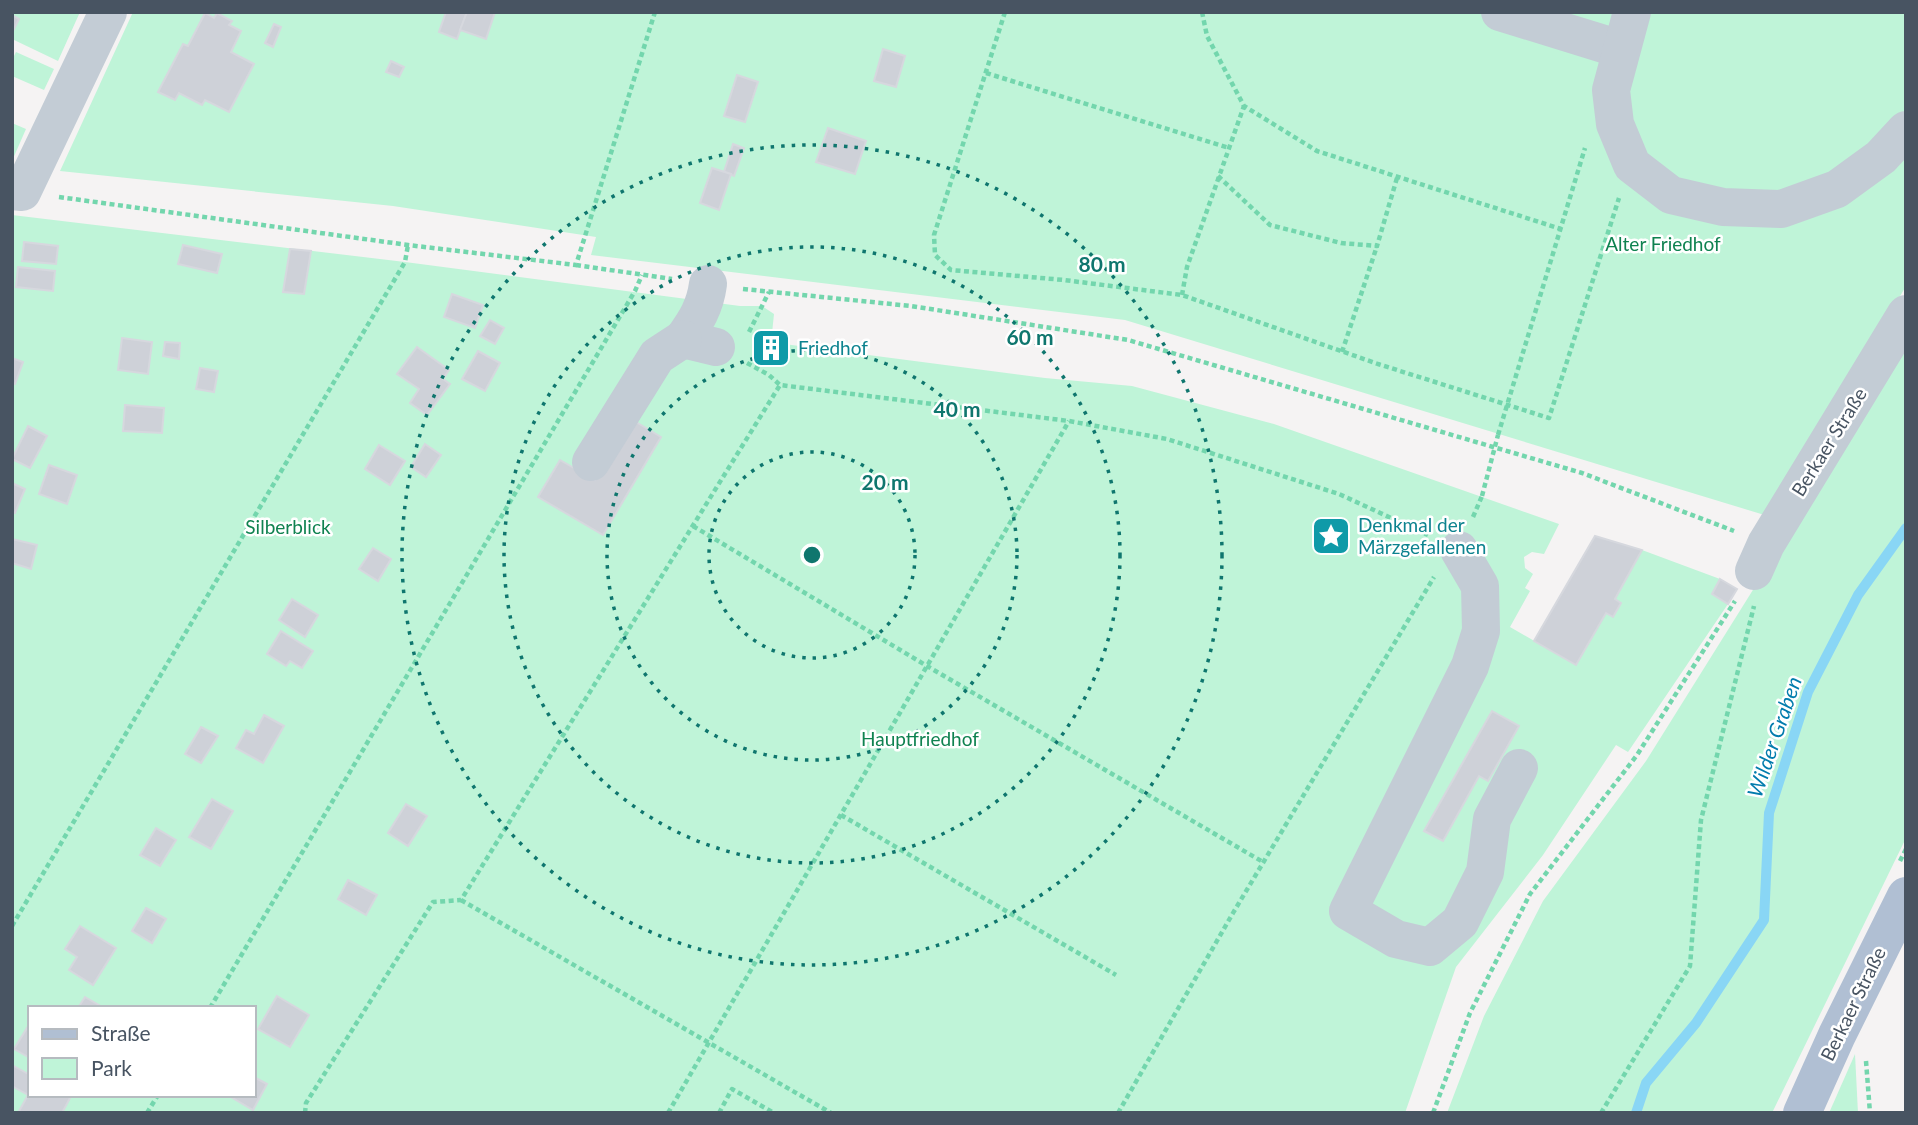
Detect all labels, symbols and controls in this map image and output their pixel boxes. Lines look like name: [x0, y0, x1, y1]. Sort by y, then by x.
park label: Alter Friedhof: [1605, 232, 1721, 255]
text: 80 m: [1078, 251, 1126, 276]
text: 60 m: [1006, 324, 1054, 349]
building icon: Friedhof: [750, 327, 792, 369]
place label: Friedhof: [798, 336, 868, 359]
street label: Berkaer Straße: [1786, 383, 1871, 500]
text: 40 m: [933, 396, 981, 421]
text: 20 m: [861, 469, 909, 494]
place label: Denkmal der Märzgefallenen: [1358, 513, 1486, 558]
park label: Silberblick: [245, 515, 331, 538]
place icon: Denkmal der Märzgefallenen: [1310, 515, 1352, 557]
centre of rings: [800, 543, 824, 567]
water label: Wilder Graben: [1741, 673, 1806, 800]
park label: Hauptfriedhof: [861, 727, 979, 750]
street label: Berkaer Straße: [1815, 943, 1890, 1064]
legend: [28, 1006, 256, 1097]
text: Straße: [91, 1020, 151, 1045]
text: Park: [91, 1055, 132, 1080]

